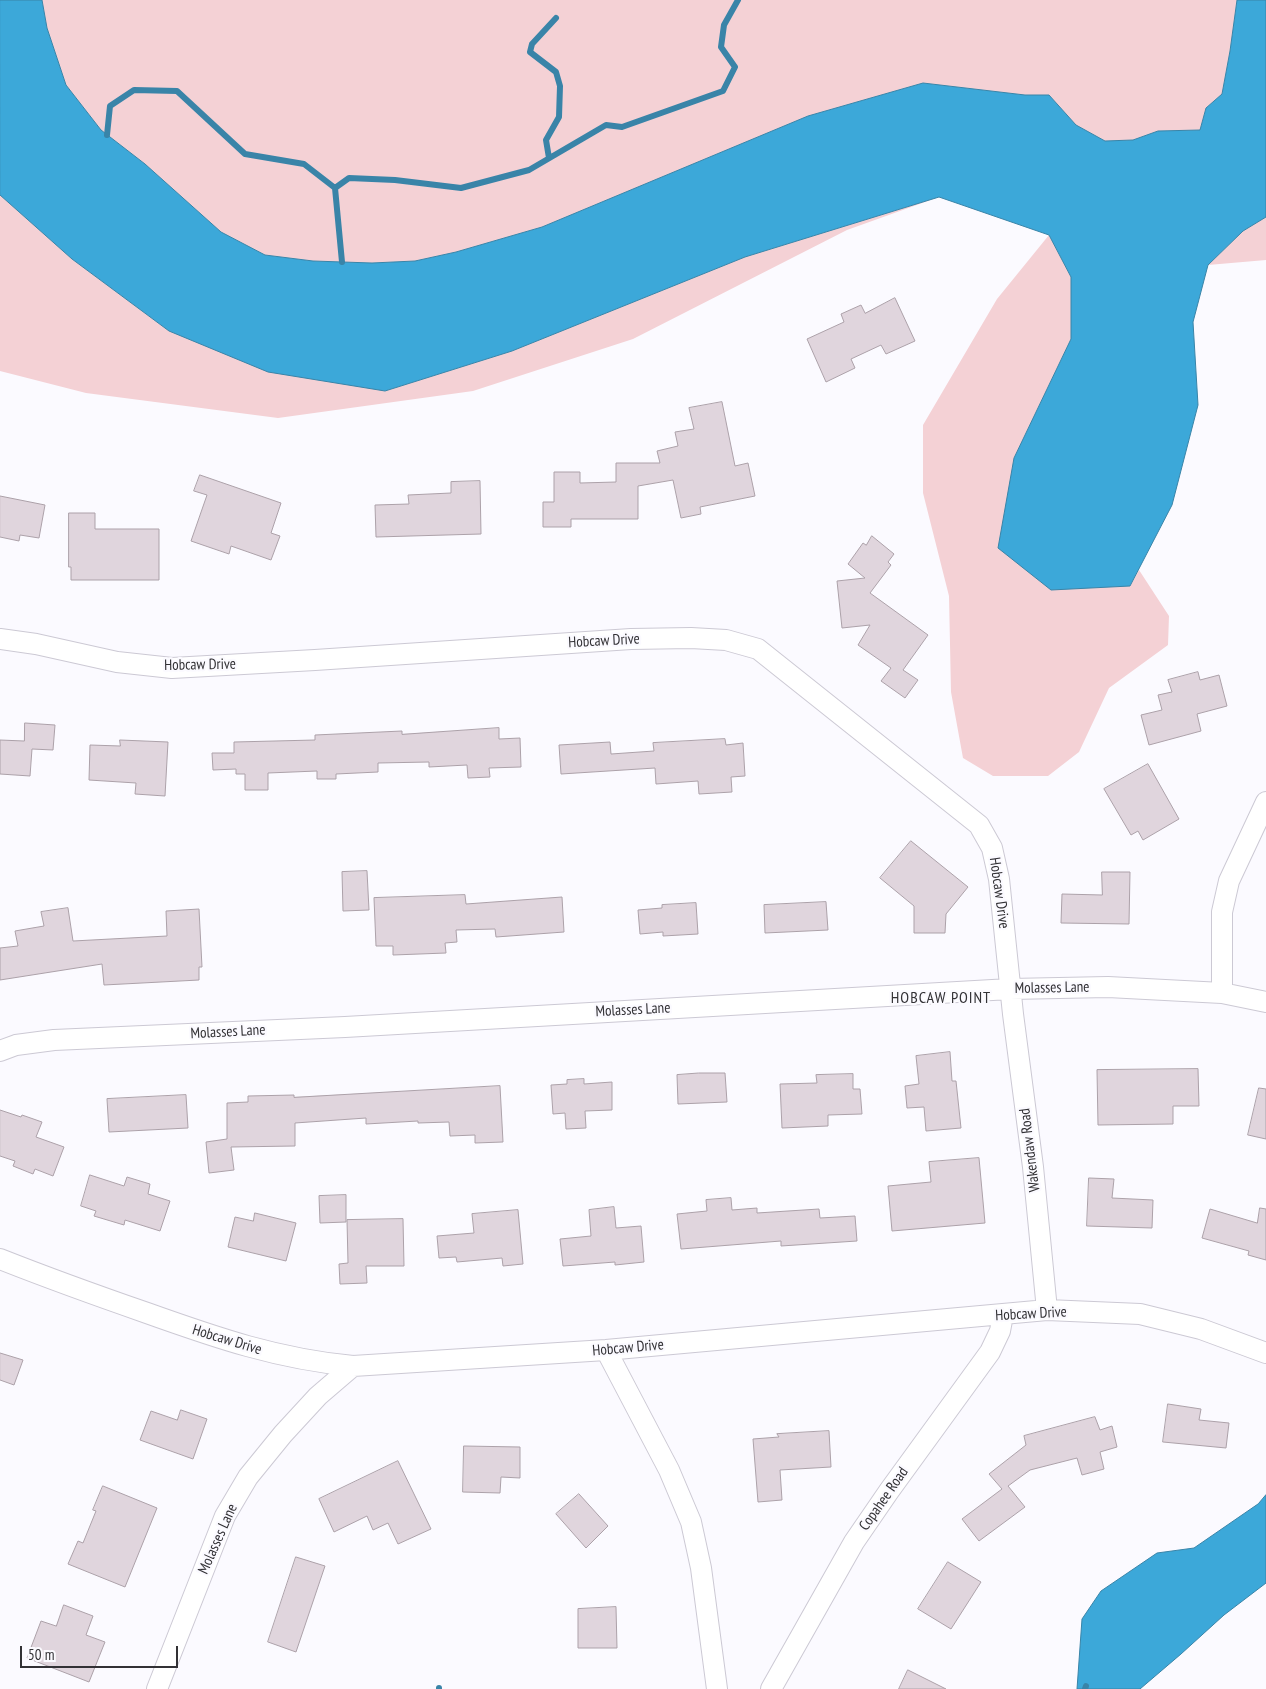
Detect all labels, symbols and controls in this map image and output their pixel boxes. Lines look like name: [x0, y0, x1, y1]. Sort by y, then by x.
street label: Hobcaw Drive: [568, 630, 640, 652]
street label: Hobcaw Drive: [164, 655, 236, 675]
street label: Hobcaw Drive: [985, 856, 1013, 930]
street label: Molasses Lane: [1014, 978, 1090, 998]
district label: HOBCAW POINT: [889, 988, 993, 1008]
street label: Molasses Lane: [595, 999, 671, 1021]
street label: Molasses Lane: [190, 1021, 266, 1043]
street label: Wakendaw Road: [1016, 1107, 1044, 1193]
street label: Hobcaw Drive: [995, 1303, 1067, 1325]
street label: Hobcaw Drive: [190, 1321, 264, 1359]
street label: Hobcaw Drive: [592, 1336, 664, 1360]
street label: Copahee Road: [856, 1464, 912, 1534]
street label: Molasses Lane: [195, 1501, 241, 1577]
scale bar: [22, 1636, 180, 1668]
text: 50 m: [28, 1645, 54, 1664]

